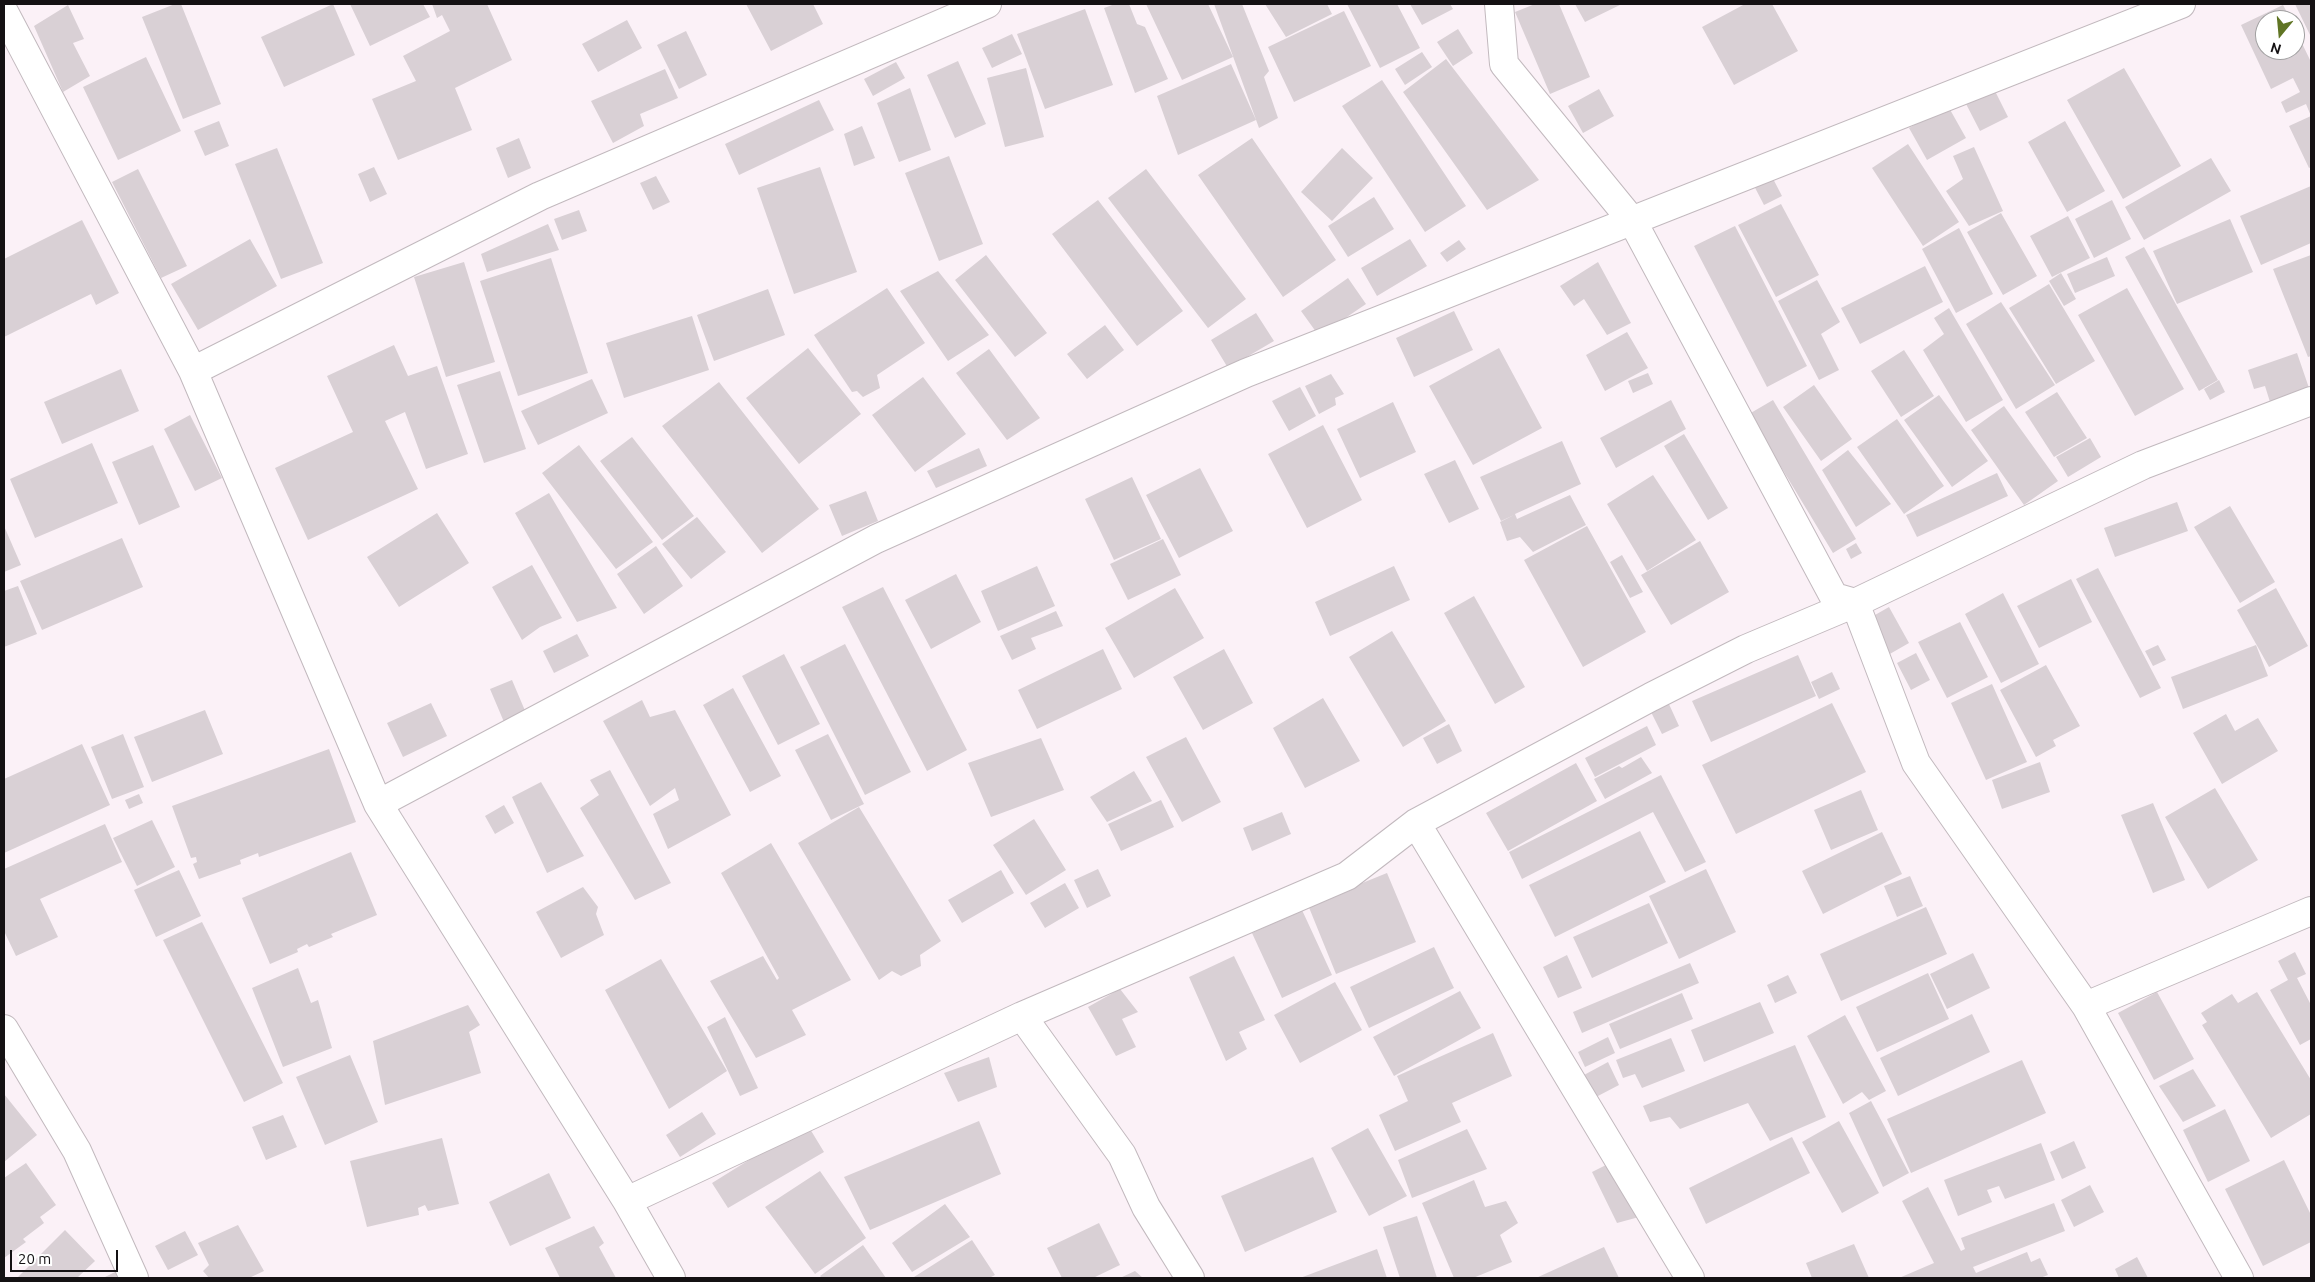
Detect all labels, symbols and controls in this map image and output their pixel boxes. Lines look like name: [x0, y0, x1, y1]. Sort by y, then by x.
north arrow: [2255, 10, 2305, 60]
text: N: [2269, 39, 2283, 58]
scale bar: [12, 1240, 120, 1272]
text: 20 m: [18, 1250, 51, 1267]

